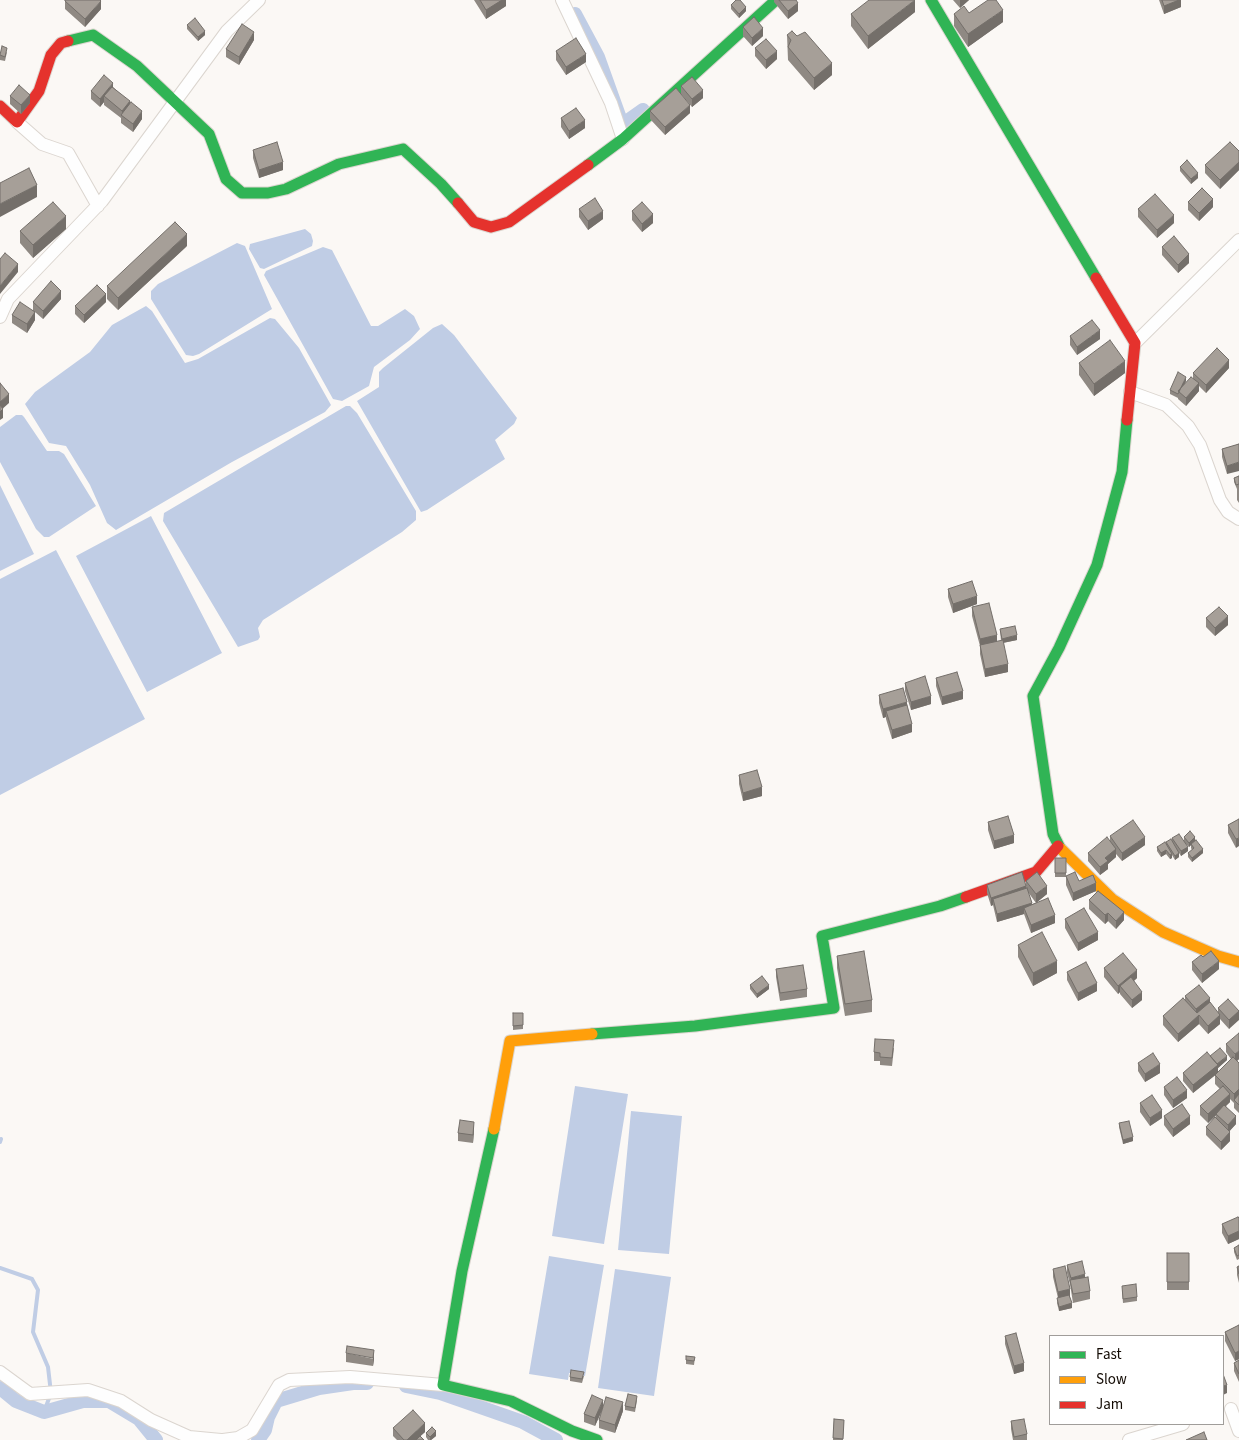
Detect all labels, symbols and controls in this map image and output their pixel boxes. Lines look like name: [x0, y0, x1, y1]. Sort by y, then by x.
legend: [1049, 1335, 1224, 1425]
text: Fast: [1096, 1344, 1122, 1365]
text: Slow: [1096, 1369, 1127, 1390]
text: Jam: [1096, 1394, 1123, 1415]

